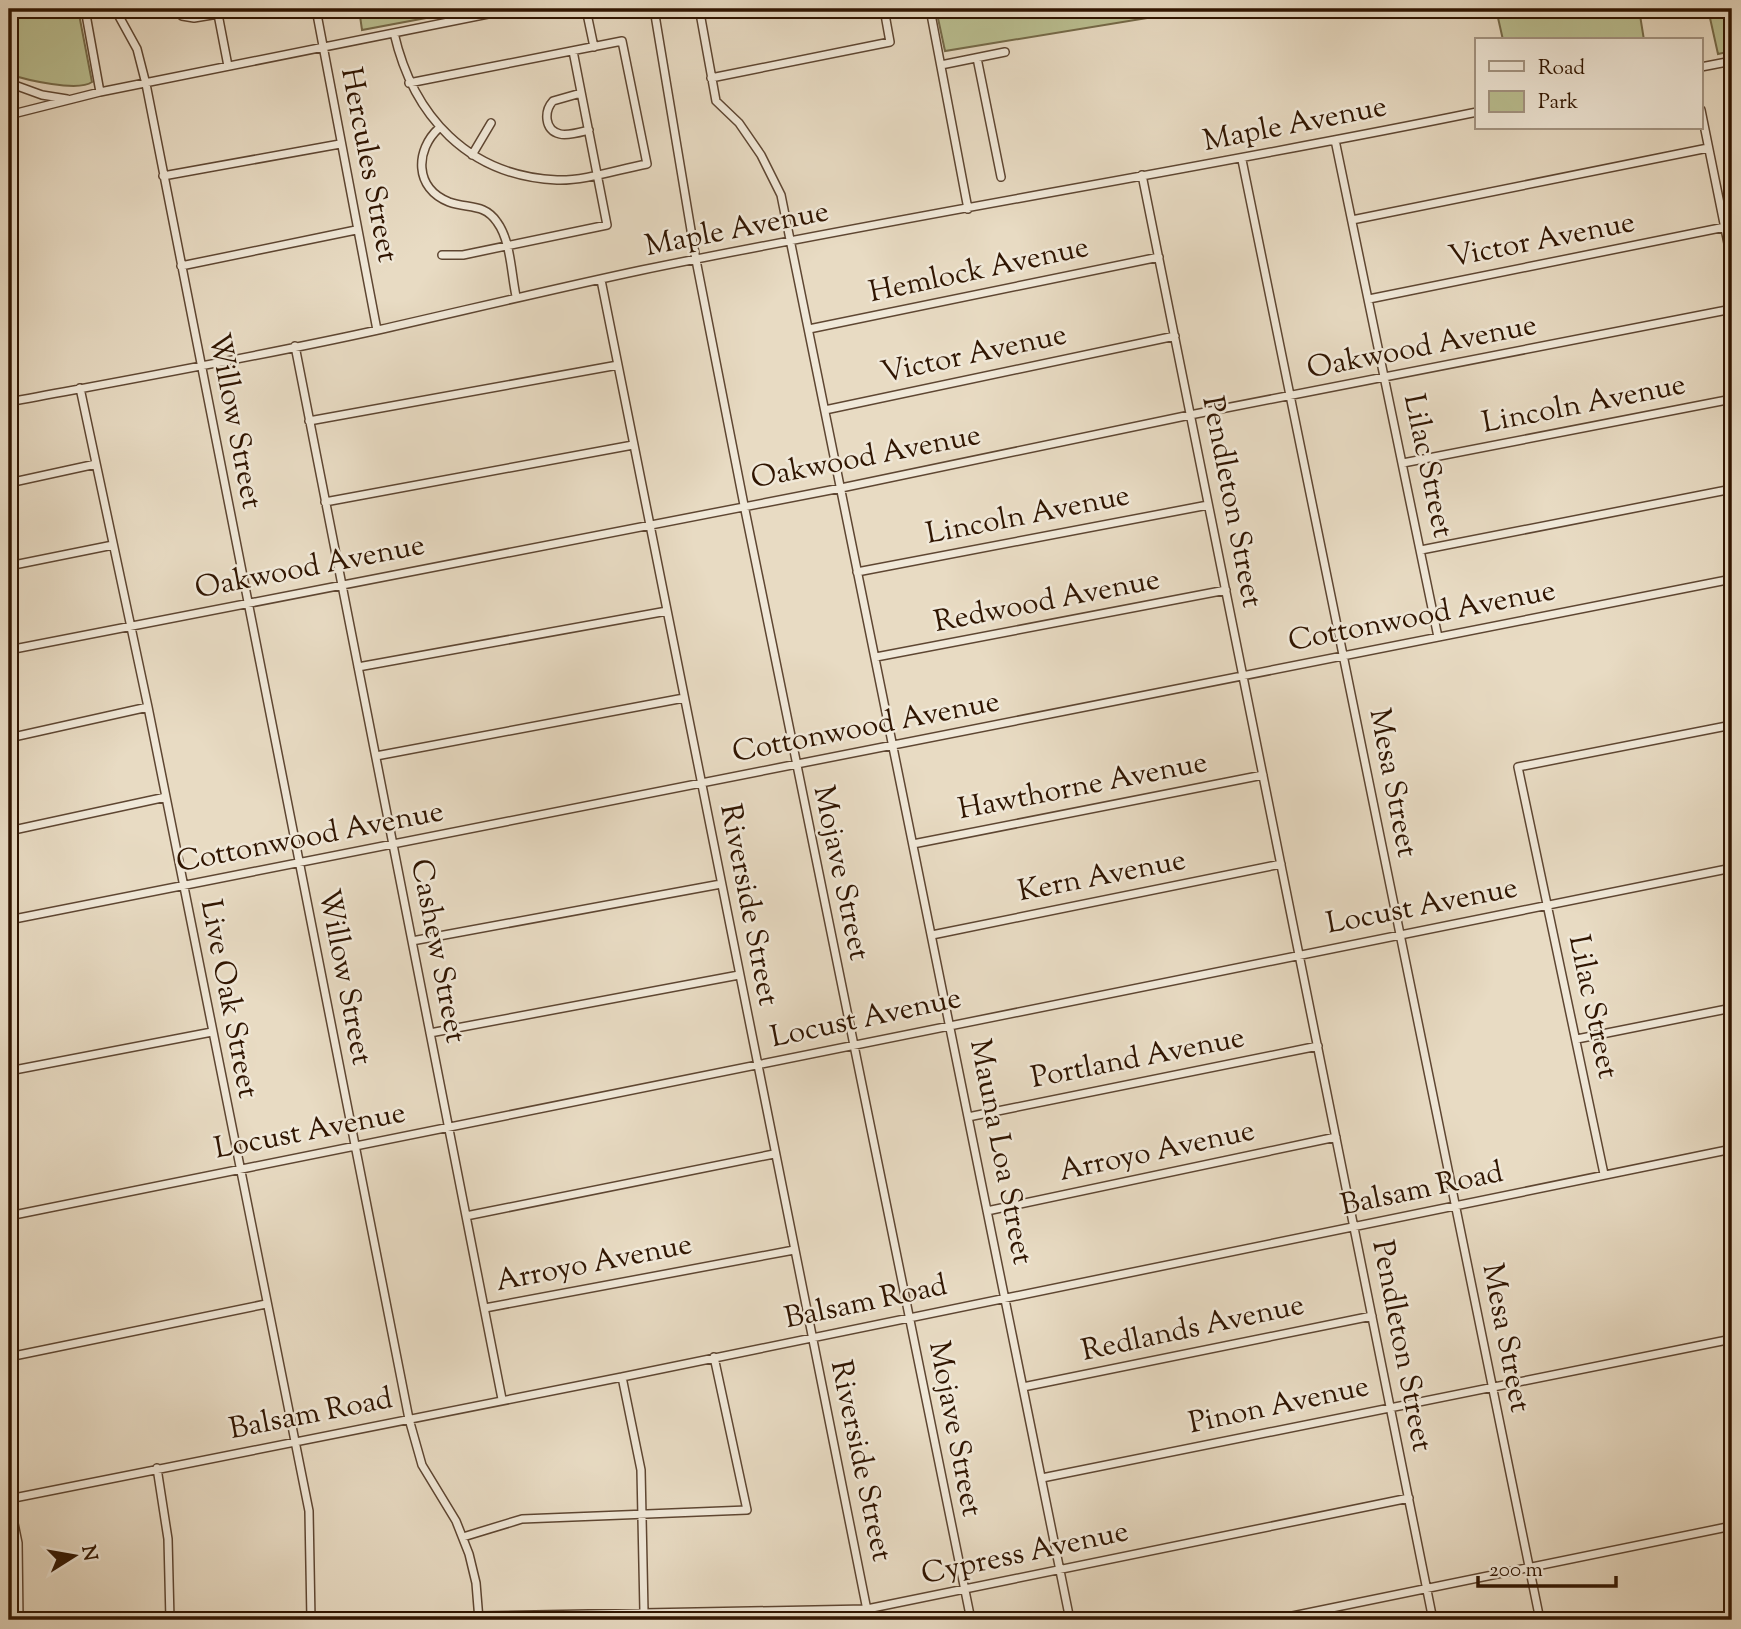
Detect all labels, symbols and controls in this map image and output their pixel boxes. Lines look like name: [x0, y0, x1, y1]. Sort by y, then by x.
legend: [1475, 38, 1702, 130]
text: Road: [1538, 54, 1585, 84]
street label: Hercules Street: [328, 64, 408, 266]
street label: Maple Avenue: [1199, 86, 1391, 164]
text: Park: [1538, 88, 1579, 118]
street label: Maple Avenue: [641, 191, 833, 269]
street label: Victor Avenue: [1445, 202, 1639, 280]
street label: Hemlock Avenue: [865, 227, 1093, 315]
street label: Oakwood Avenue: [1303, 305, 1541, 391]
street label: Victor Avenue: [877, 314, 1071, 396]
street label: Willow Street: [196, 329, 272, 513]
street label: Lincoln Avenue: [1478, 364, 1690, 446]
street label: Lilac Street: [1391, 390, 1463, 542]
street label: Pendleton Street: [1189, 393, 1273, 611]
street label: Oakwood Avenue: [747, 415, 985, 501]
street label: Lincoln Avenue: [922, 475, 1134, 557]
street label: Oakwood Avenue: [191, 525, 429, 611]
street label: Redwood Avenue: [930, 559, 1164, 645]
street label: Cottonwood Avenue: [1285, 570, 1559, 664]
street label: Cottonwood Avenue: [729, 681, 1003, 775]
street label: Mesa Street: [1357, 705, 1427, 861]
street label: Hawthorne Avenue: [955, 742, 1211, 832]
street label: Mojave Street: [800, 782, 880, 964]
street label: Cottonwood Avenue: [173, 791, 447, 885]
street label: Riverside Street: [707, 800, 789, 1010]
street label: Kern Avenue: [1014, 840, 1190, 914]
street label: Cashew Street: [398, 855, 476, 1047]
street label: Locust Avenue: [1323, 867, 1521, 947]
street label: Willow Street: [306, 885, 382, 1069]
street label: Live Oak Street: [188, 896, 268, 1102]
street label: Lilac Street: [1556, 931, 1628, 1083]
street label: Locust Avenue: [767, 978, 965, 1060]
street label: Portland Avenue: [1028, 1017, 1248, 1101]
street label: Mauna Loa Street: [957, 1036, 1043, 1268]
street label: Locust Avenue: [211, 1092, 409, 1172]
street label: Arroyo Avenue: [1055, 1110, 1259, 1194]
street label: Balsam Road: [1337, 1152, 1507, 1228]
street label: Arroyo Avenue: [492, 1224, 696, 1304]
street label: Pendleton Street: [1359, 1237, 1443, 1455]
street label: Mesa Street: [1470, 1260, 1540, 1416]
street label: Balsam Road: [781, 1265, 951, 1341]
street label: Redlands Avenue: [1078, 1284, 1308, 1374]
street label: Mojave Street: [916, 1338, 992, 1520]
street label: Riverside Street: [818, 1356, 902, 1566]
street label: Pinon Avenue: [1185, 1366, 1373, 1446]
street label: Balsam Road: [226, 1378, 396, 1452]
street label: Cypress Avenue: [917, 1511, 1133, 1597]
north arrow: [38, 1520, 108, 1590]
text: N: [74, 1543, 103, 1563]
scale bar: [1478, 1545, 1617, 1589]
text: 200 m: [1489, 1556, 1543, 1586]

